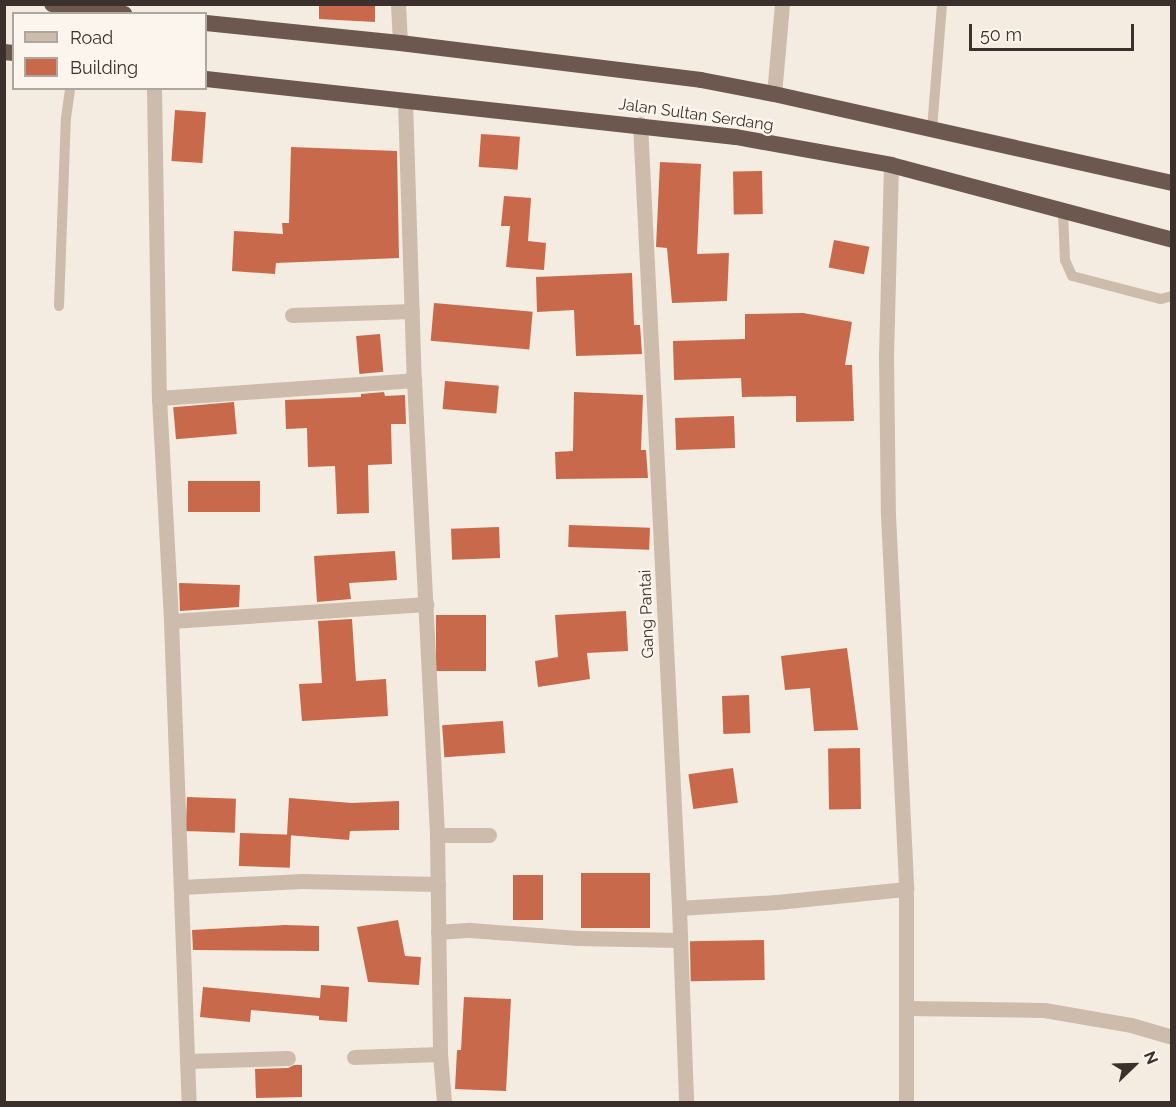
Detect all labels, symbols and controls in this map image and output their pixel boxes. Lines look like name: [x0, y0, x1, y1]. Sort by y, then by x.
legend: [12, 12, 207, 90]
scale bar: [972, 12, 1137, 50]
text: 50 m: [980, 24, 1022, 45]
text: Road: [70, 27, 113, 48]
text: Building: [70, 57, 138, 78]
street label: Jalan Sultan Serdang: [617, 95, 775, 135]
street label: Gang Pantai: [636, 569, 658, 659]
north arrow: [1104, 1035, 1164, 1095]
text: N: [1140, 1048, 1162, 1067]

